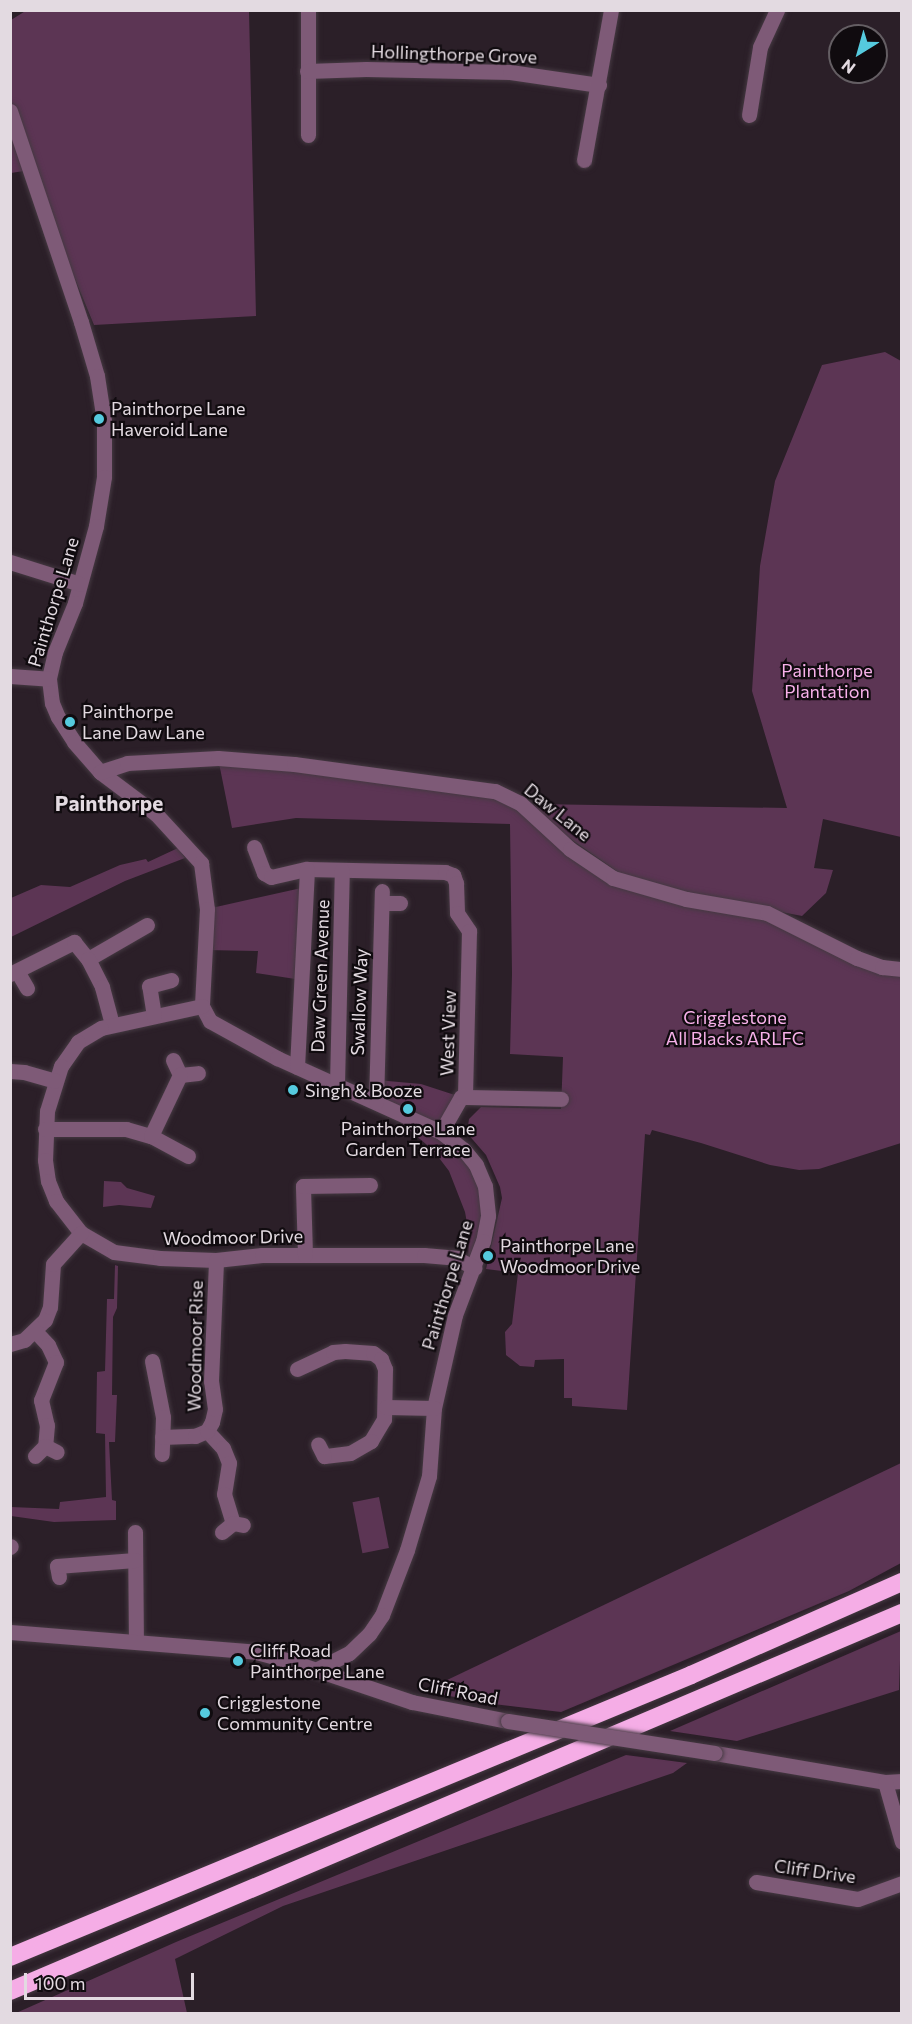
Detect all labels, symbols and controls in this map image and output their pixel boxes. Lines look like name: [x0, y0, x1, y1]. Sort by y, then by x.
north arrow: [828, 24, 888, 84]
street label: Hollingthorpe Grove: [371, 40, 537, 68]
text: N: [838, 56, 859, 78]
place label: Painthorpe Lane Haveroid Lane: [111, 398, 245, 440]
marker: Painthorpe Lane Haveroid Lane: [92, 412, 106, 426]
street label: Painthorpe Lane: [23, 535, 83, 669]
park label: Painthorpe Plantation: [781, 660, 873, 702]
place label: Painthorpe Lane Daw Lane: [82, 701, 205, 744]
marker: Painthorpe Lane Daw Lane: [63, 715, 77, 729]
street label: Daw Lane: [520, 778, 596, 846]
district label: Painthorpe: [55, 790, 163, 816]
street label: Daw Green Avenue: [307, 899, 333, 1053]
street label: Swallow Way: [346, 948, 372, 1056]
street label: West View: [436, 990, 460, 1076]
park label: Crigglestone All Blacks ARLFC: [666, 1007, 804, 1050]
place label: Singh & Booze: [305, 1079, 422, 1101]
marker: Singh & Booze: [286, 1083, 300, 1097]
marker: Painthorpe Lane Garden Terrace: [401, 1102, 415, 1116]
place label: Painthorpe Lane Garden Terrace: [341, 1118, 475, 1160]
street label: Painthorpe Lane: [417, 1218, 477, 1352]
street label: Woodmoor Drive: [163, 1225, 303, 1249]
place label: Painthorpe Lane Woodmoor Drive: [500, 1235, 640, 1278]
marker: Painthorpe Lane Woodmoor Drive: [481, 1249, 495, 1263]
street label: Woodmoor Rise: [183, 1280, 207, 1412]
place label: Cliff Road Painthorpe Lane: [250, 1640, 384, 1682]
marker: Cliff Road Painthorpe Lane: [231, 1654, 245, 1668]
street label: Cliff Road: [416, 1673, 500, 1709]
place label: Crigglestone Community Centre: [217, 1692, 373, 1734]
marker: Crigglestone Community Centre: [198, 1706, 212, 1720]
street label: Cliff Drive: [773, 1855, 857, 1887]
scale bar: [27, 1961, 196, 1999]
text: 100 m: [35, 1972, 85, 1994]

